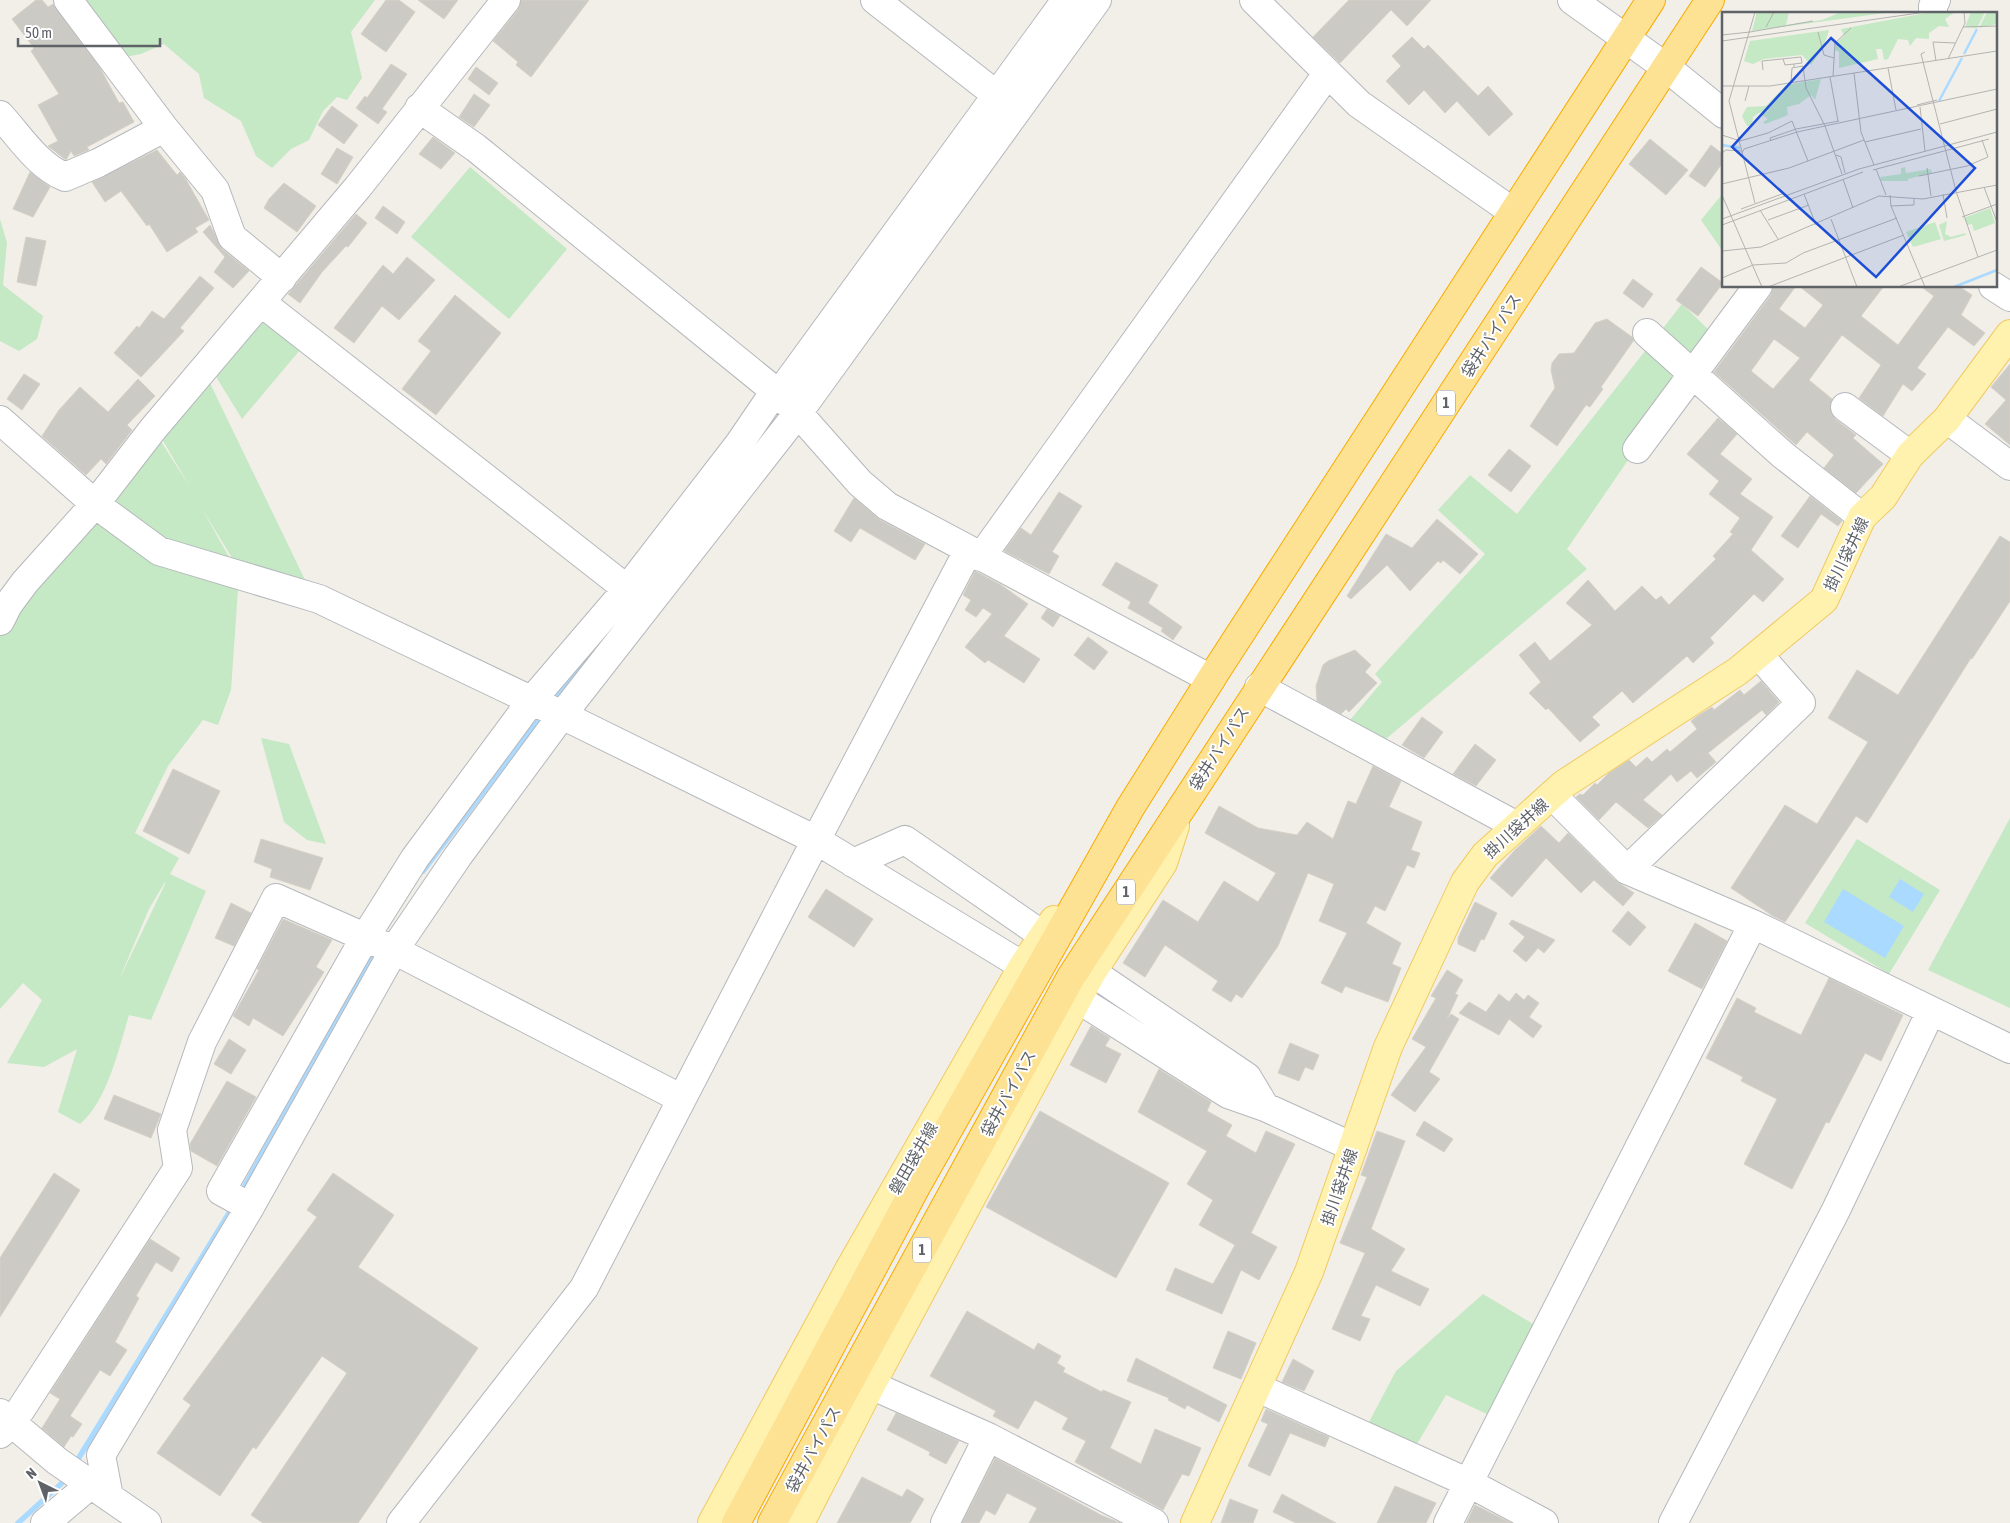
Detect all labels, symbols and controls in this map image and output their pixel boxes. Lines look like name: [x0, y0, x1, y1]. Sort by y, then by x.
inset map: [1722, 12, 1998, 288]
scale bar: [18, 15, 160, 47]
text: 50 m: [25, 24, 52, 41]
street label: 袋井バイパス: [1457, 290, 1525, 380]
road number: 1: [1437, 390, 1455, 416]
street label: 掛川袋井線: [1820, 514, 1872, 594]
street label: 袋井バイパス: [1185, 703, 1253, 793]
street label: 掛川袋井線: [1480, 795, 1552, 861]
road number: 1: [1117, 880, 1135, 904]
street label: 袋井バイパス: [977, 1047, 1039, 1139]
street label: 磐田袋井線: [885, 1119, 941, 1197]
street label: 掛川袋井線: [1317, 1146, 1361, 1228]
road number: 1: [913, 1238, 931, 1262]
street label: 袋井バイパス: [782, 1403, 844, 1495]
north arrow: [15, 1458, 65, 1508]
text: N: [23, 1465, 40, 1482]

